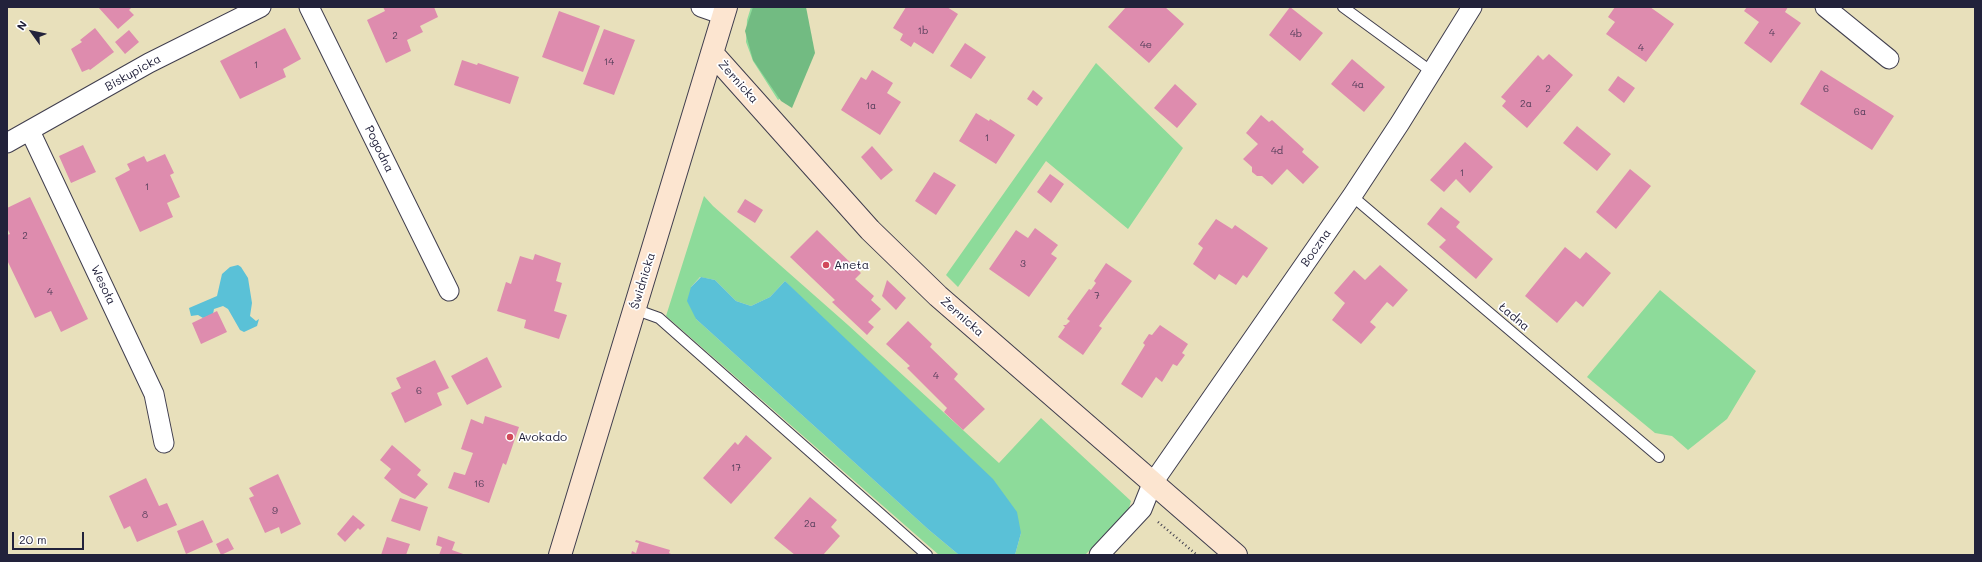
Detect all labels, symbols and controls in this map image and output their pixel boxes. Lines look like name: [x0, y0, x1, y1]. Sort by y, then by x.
north arrow: [12, 12, 52, 52]
text: N: [13, 18, 30, 33]
house number: 1b: [918, 25, 928, 37]
house number: 4: [1769, 27, 1775, 39]
house number: 4b: [1290, 28, 1302, 40]
house number: 2: [392, 30, 398, 42]
house number: 4e: [1140, 39, 1152, 51]
house number: 4: [1638, 42, 1644, 54]
street label: Biskupicka: [102, 52, 164, 94]
house number: 14: [604, 56, 614, 68]
street label: Żernicka: [715, 58, 761, 106]
house number: 1: [254, 59, 258, 71]
house number: 4a: [1352, 79, 1364, 91]
house number: 2: [1545, 83, 1551, 95]
house number: 6: [1823, 83, 1829, 95]
house number: 2a: [1520, 98, 1532, 110]
house number: 1a: [866, 100, 876, 112]
house number: 6a: [1854, 106, 1866, 118]
street label: Pogodna: [362, 123, 396, 175]
house number: 1: [985, 132, 989, 144]
house number: 4d: [1271, 145, 1283, 157]
house number: 1: [1460, 167, 1464, 179]
house number: 1: [145, 181, 149, 193]
street label: Boczna: [1298, 226, 1334, 270]
house number: 2: [22, 230, 28, 242]
street label: Świdnicka: [628, 251, 658, 311]
place label: Aneta: [834, 258, 869, 272]
house number: 3: [1020, 258, 1026, 270]
marker: Aneta: [821, 260, 831, 270]
street label: Wesoła: [88, 263, 118, 307]
house number: 4: [47, 286, 53, 298]
house number: 7: [1094, 290, 1100, 302]
street label: Żernicka: [937, 294, 987, 340]
street label: Ładna: [1496, 300, 1532, 334]
house number: 4: [933, 370, 939, 382]
house number: 6: [416, 385, 422, 397]
place label: Avokado: [518, 430, 567, 444]
marker: Avokado: [505, 432, 515, 442]
house number: 17: [731, 462, 741, 474]
house number: 16: [474, 478, 484, 490]
house number: 9: [272, 505, 278, 517]
house number: 8: [142, 509, 148, 521]
house number: 2a: [804, 518, 816, 530]
scale bar: [14, 524, 86, 550]
text: 20 m: [19, 531, 47, 547]

